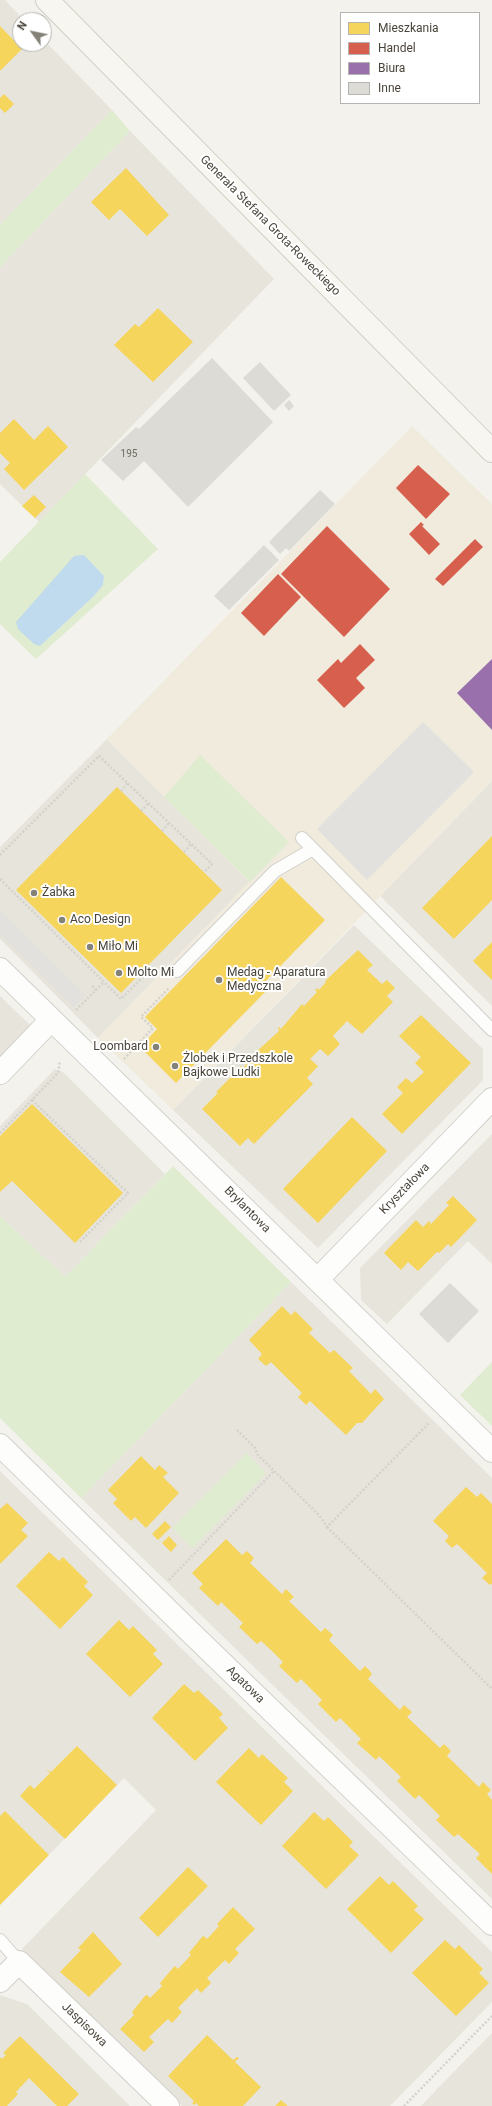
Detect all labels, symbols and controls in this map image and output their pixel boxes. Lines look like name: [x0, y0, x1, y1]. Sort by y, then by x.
north arrow: [12, 12, 52, 52]
legend: [340, 12, 480, 104]
text: N: [15, 19, 30, 33]
text: Mieszkania: [378, 21, 439, 35]
text: Handel: [378, 41, 416, 55]
text: Biura: [378, 61, 405, 75]
text: Inne: [378, 81, 401, 95]
street label: Generała Stefana Grota-Roweckiego: [197, 153, 343, 299]
house number: 195: [121, 448, 137, 460]
place label: Żabka: [42, 886, 75, 900]
marker: Żabka: [29, 888, 39, 898]
place label: Aco Design: [70, 913, 131, 927]
marker: Aco Design: [57, 915, 67, 925]
place label: Miło Mi: [98, 940, 138, 954]
marker: Miło Mi: [85, 942, 95, 952]
place label: Molto Mi: [127, 966, 174, 980]
place label: Medag - Aparatura Medyczna: [227, 966, 325, 994]
marker: Molto Mi: [114, 968, 124, 978]
marker: Medag - Aparatura Medyczna: [214, 975, 224, 985]
place label: Loombard: [93, 1040, 148, 1054]
marker: Loombard: [151, 1042, 161, 1052]
place label: Żlobek i Przedszkole Bajkowe Ludki: [183, 1052, 293, 1080]
marker: Żlobek i Przedszkole Bajkowe Ludki: [170, 1061, 180, 1071]
street label: Kryształowa: [377, 1160, 433, 1218]
street label: Brylantowa: [221, 1184, 273, 1236]
street label: Agatowa: [223, 1663, 267, 1707]
street label: Jaspisowa: [58, 2000, 110, 2050]

